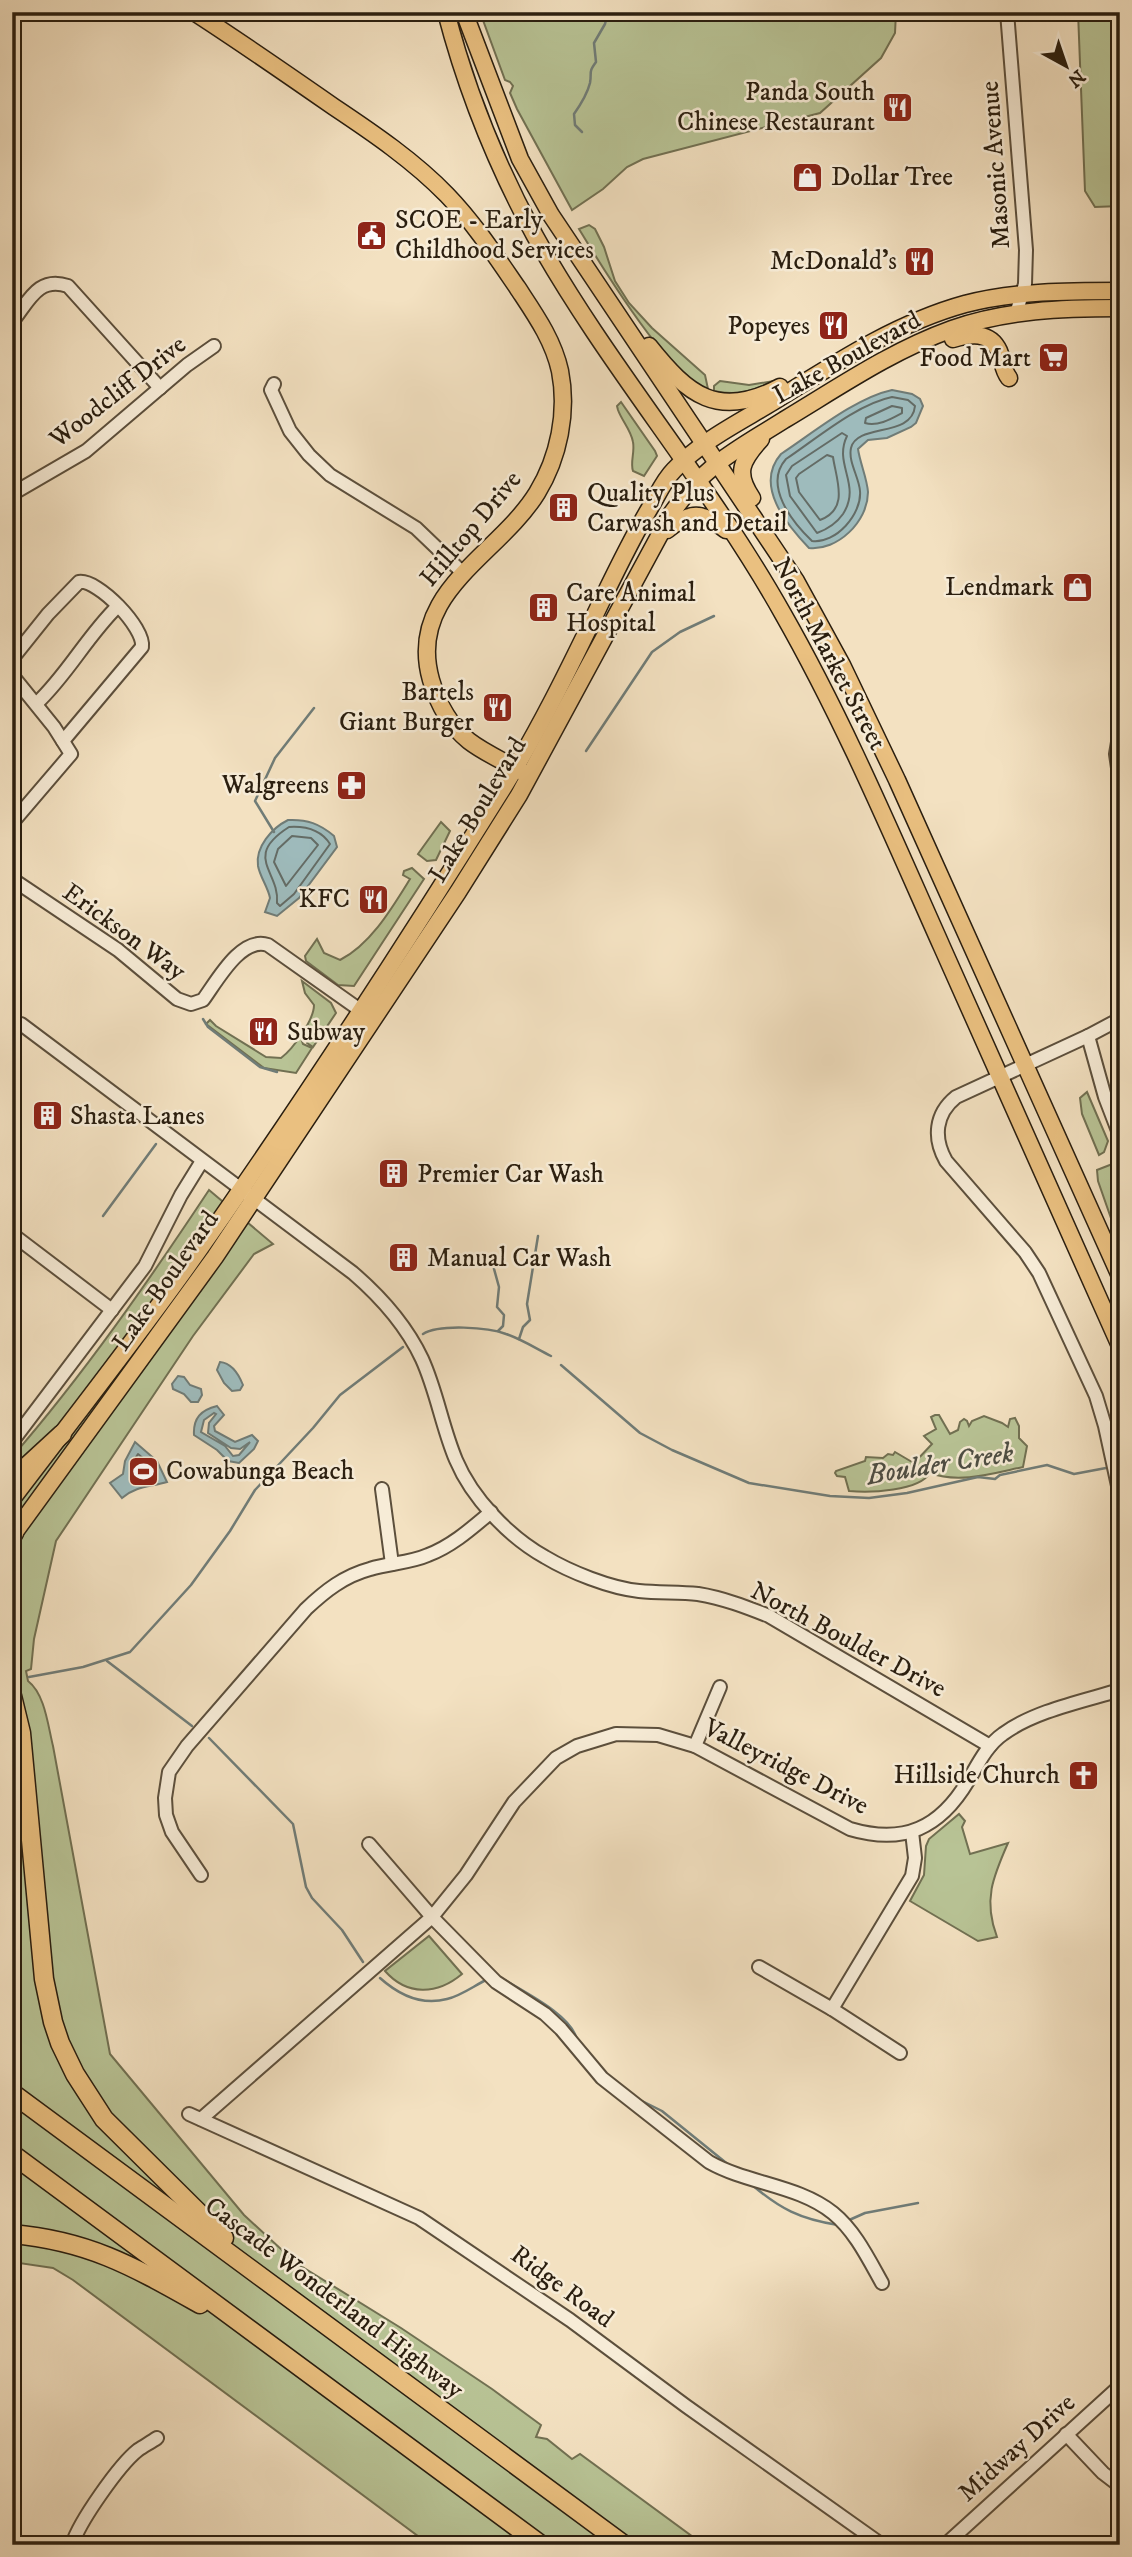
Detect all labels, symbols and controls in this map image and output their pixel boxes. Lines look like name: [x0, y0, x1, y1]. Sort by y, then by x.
north arrow: [1030, 32, 1100, 102]
text: N: [1062, 64, 1089, 92]
place label: Panda South Chinese Restaurant: [677, 76, 875, 139]
street label: Masonic Avenue: [974, 80, 1018, 250]
restaurant icon: Panda South Chinese Restaurant: [881, 90, 915, 124]
shop icon: Dollar Tree: [791, 160, 825, 194]
place label: Dollar Tree: [831, 161, 953, 194]
place label: SCOE - Early Childhood Services: [395, 204, 594, 267]
public building icon: SCOE - Early Childhood Services: [355, 218, 389, 252]
restaurant icon: McDonald's: [903, 244, 937, 278]
place label: McDonald's: [770, 245, 897, 278]
street label: Lake Boulevard: [767, 304, 927, 412]
restaurant icon: Popeyes: [816, 309, 850, 343]
place label: Popeyes: [727, 310, 810, 343]
street label: Woodcliff Drive: [42, 328, 193, 456]
supermarket icon: Food Mart: [1037, 341, 1071, 375]
place label: Food Mart: [919, 342, 1031, 375]
street label: Hilltop Drive: [413, 464, 529, 594]
place label: Quality Plus Carwash and Detail: [587, 477, 788, 540]
building icon: Quality Plus Carwash and Detail: [547, 491, 581, 525]
street label: North Market Street: [764, 552, 894, 756]
shop icon: Lendmark: [1060, 570, 1094, 604]
place label: Lendmark: [945, 571, 1054, 604]
place label: Care Animal Hospital: [566, 577, 696, 640]
building icon: Care Animal Hospital: [526, 591, 560, 625]
place label: Bartels Giant Burger: [339, 676, 474, 739]
restaurant icon: Bartels Giant Burger: [480, 690, 514, 724]
street label: Lake Boulevard: [422, 731, 534, 889]
pharmacy icon: Walgreens: [335, 768, 369, 802]
place label: Walgreens: [221, 769, 329, 802]
street label: Erickson Way: [56, 876, 193, 988]
restaurant icon: KFC: [356, 882, 390, 916]
place label: KFC: [299, 883, 350, 916]
restaurant icon: Subway: [247, 1015, 281, 1049]
place label: Subway: [287, 1016, 366, 1049]
building icon: Shasta Lanes: [30, 1099, 64, 1133]
place label: Shasta Lanes: [70, 1100, 205, 1133]
building icon: Premier Car Wash: [377, 1157, 411, 1191]
place label: Premier Car Wash: [417, 1158, 604, 1191]
street label: Lake Boulevard: [105, 1204, 227, 1358]
building icon: Manual Car Wash: [387, 1241, 421, 1275]
place label: Manual Car Wash: [427, 1242, 612, 1275]
water label: Boulder Creek: [863, 1435, 1016, 1493]
sports icon: Cowabunga Beach: [126, 1454, 160, 1488]
place label: Cowabunga Beach: [166, 1455, 355, 1488]
street label: North Boulder Drive: [744, 1575, 952, 1705]
street label: Valleyridge Drive: [697, 1711, 874, 1823]
church icon: Hillside Church: [1066, 1758, 1100, 1792]
place label: Hillside Church: [893, 1759, 1060, 1792]
street label: Cascade Wonderland Highway: [198, 2190, 471, 2407]
street label: Ridge Road: [504, 2238, 620, 2336]
street label: Midway Drive: [951, 2387, 1083, 2509]

